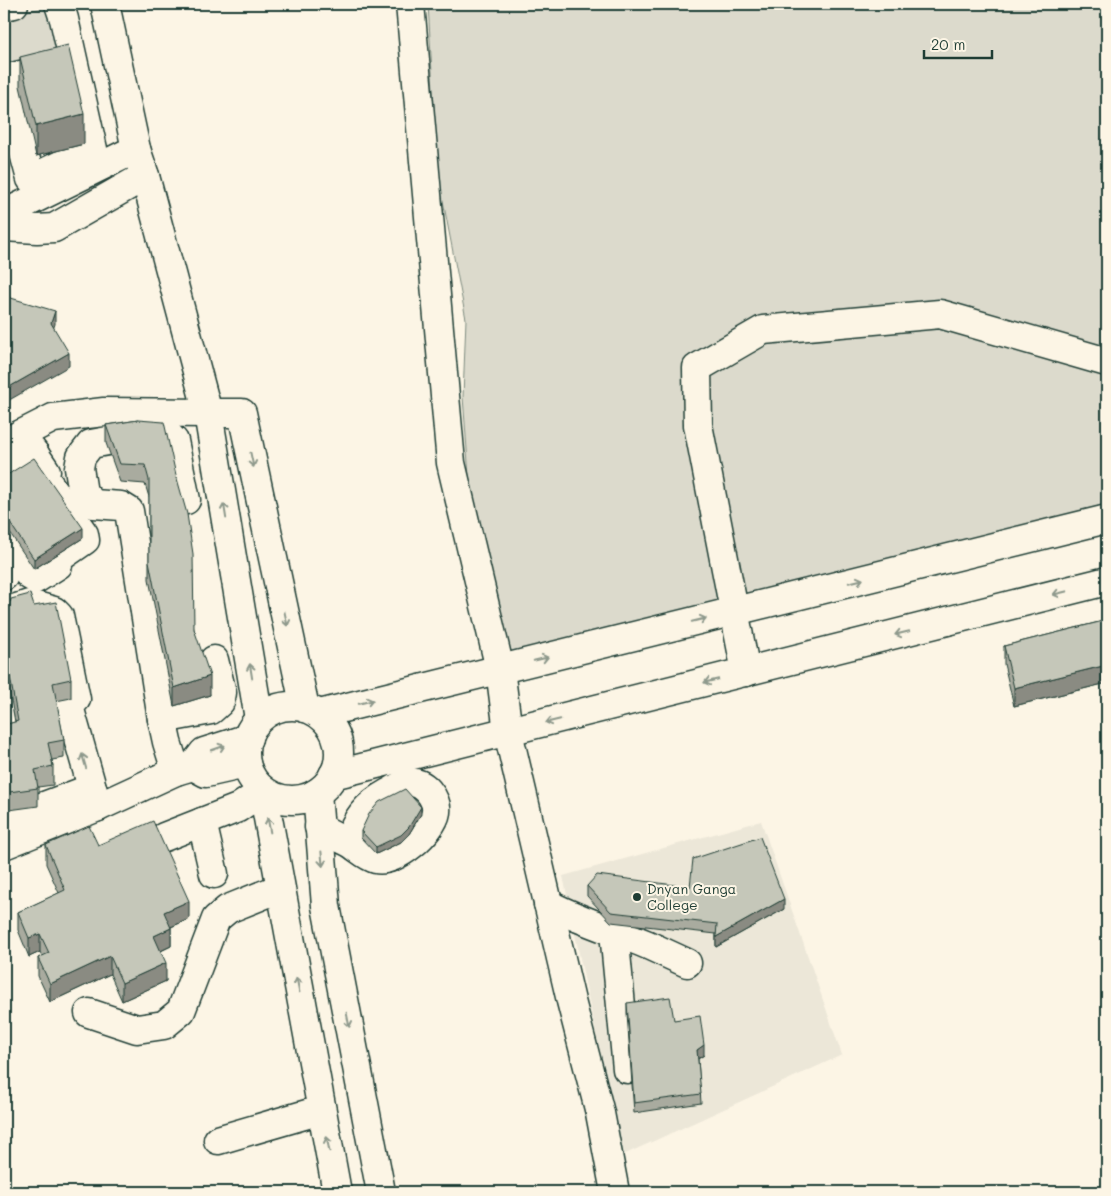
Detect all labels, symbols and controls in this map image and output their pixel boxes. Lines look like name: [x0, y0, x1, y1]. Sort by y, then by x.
scale bar: [924, 28, 991, 60]
text: 20 m: [931, 34, 965, 54]
one-way arrow: [248, 452, 257, 468]
one-way arrow: [219, 503, 229, 519]
one-way arrow: [848, 576, 864, 585]
one-way arrow: [1052, 589, 1068, 598]
one-way arrow: [282, 611, 291, 627]
one-way arrow: [690, 615, 706, 624]
one-way arrow: [895, 629, 911, 638]
one-way arrow: [532, 654, 548, 663]
one-way arrow: [246, 663, 256, 679]
one-way arrow: [703, 677, 719, 686]
one-way arrow: [358, 697, 374, 706]
one-way arrow: [546, 717, 562, 726]
one-way arrow: [209, 743, 225, 752]
one-way arrow: [79, 753, 89, 769]
one-way arrow: [263, 817, 273, 833]
one-way arrow: [317, 851, 327, 867]
place label: Dnyan Ganga College: [647, 879, 736, 914]
marker: Dnyan Ganga College: [631, 891, 643, 903]
one-way arrow: [292, 977, 302, 993]
one-way arrow: [343, 1011, 353, 1027]
one-way arrow: [322, 1137, 332, 1153]

